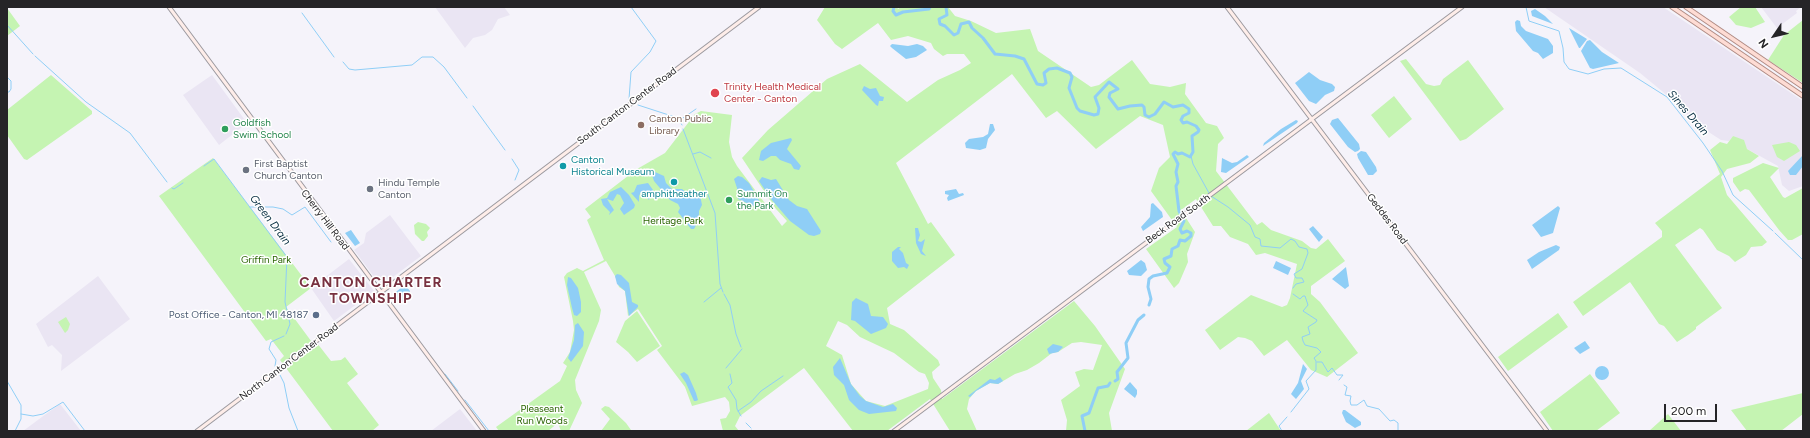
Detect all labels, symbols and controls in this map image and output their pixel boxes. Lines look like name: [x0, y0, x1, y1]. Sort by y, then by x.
north arrow: [1754, 16, 1794, 56]
text: N: [1756, 36, 1772, 50]
street label: South Canton Center Road: [575, 65, 679, 147]
place label: Trinity Health Medical Center - Canton: [724, 81, 821, 104]
marker: Trinity Health Medical Center - Canton: [709, 87, 721, 99]
water label: Sines Drain: [1665, 88, 1711, 138]
place label: Canton Public Library: [649, 113, 712, 136]
place label: Goldfish Swim School: [233, 117, 291, 140]
marker: Canton Public Library: [636, 120, 646, 130]
marker: Goldfish Swim School: [220, 124, 230, 134]
place label: Canton Historical Museum: [571, 154, 654, 178]
place label: First Baptist Church Canton: [254, 158, 322, 182]
marker: Canton Historical Museum: [558, 161, 568, 171]
marker: First Baptist Church Canton: [241, 165, 251, 175]
place label: Hindu Temple Canton: [378, 177, 440, 200]
marker: amphitheather: [669, 177, 679, 187]
marker: Hindu Temple Canton: [365, 184, 375, 194]
street label: Cherry Hill Road: [298, 187, 352, 253]
place label: amphitheather: [641, 188, 707, 200]
place label: Summit On the Park: [737, 188, 788, 212]
street label: Geddes Road: [1364, 191, 1410, 247]
water label: Green Drain: [247, 192, 293, 248]
street label: Beck Road South: [1143, 192, 1213, 246]
marker: Summit On the Park: [724, 195, 734, 205]
park label: Heritage Park: [643, 215, 703, 227]
park label: Griffin Park: [241, 254, 291, 266]
district label: CANTON CHARTER TOWNSHIP: [299, 275, 443, 308]
place label: Post Office - Canton, MI 48187: [169, 309, 308, 321]
marker: Post Office - Canton, MI 48187: [311, 310, 321, 320]
street label: North Canton Center Road: [237, 321, 341, 403]
scale bar: [1666, 396, 1719, 422]
park label: Pleaseant Run Woods: [516, 403, 568, 426]
text: 200 m: [1671, 404, 1706, 418]

